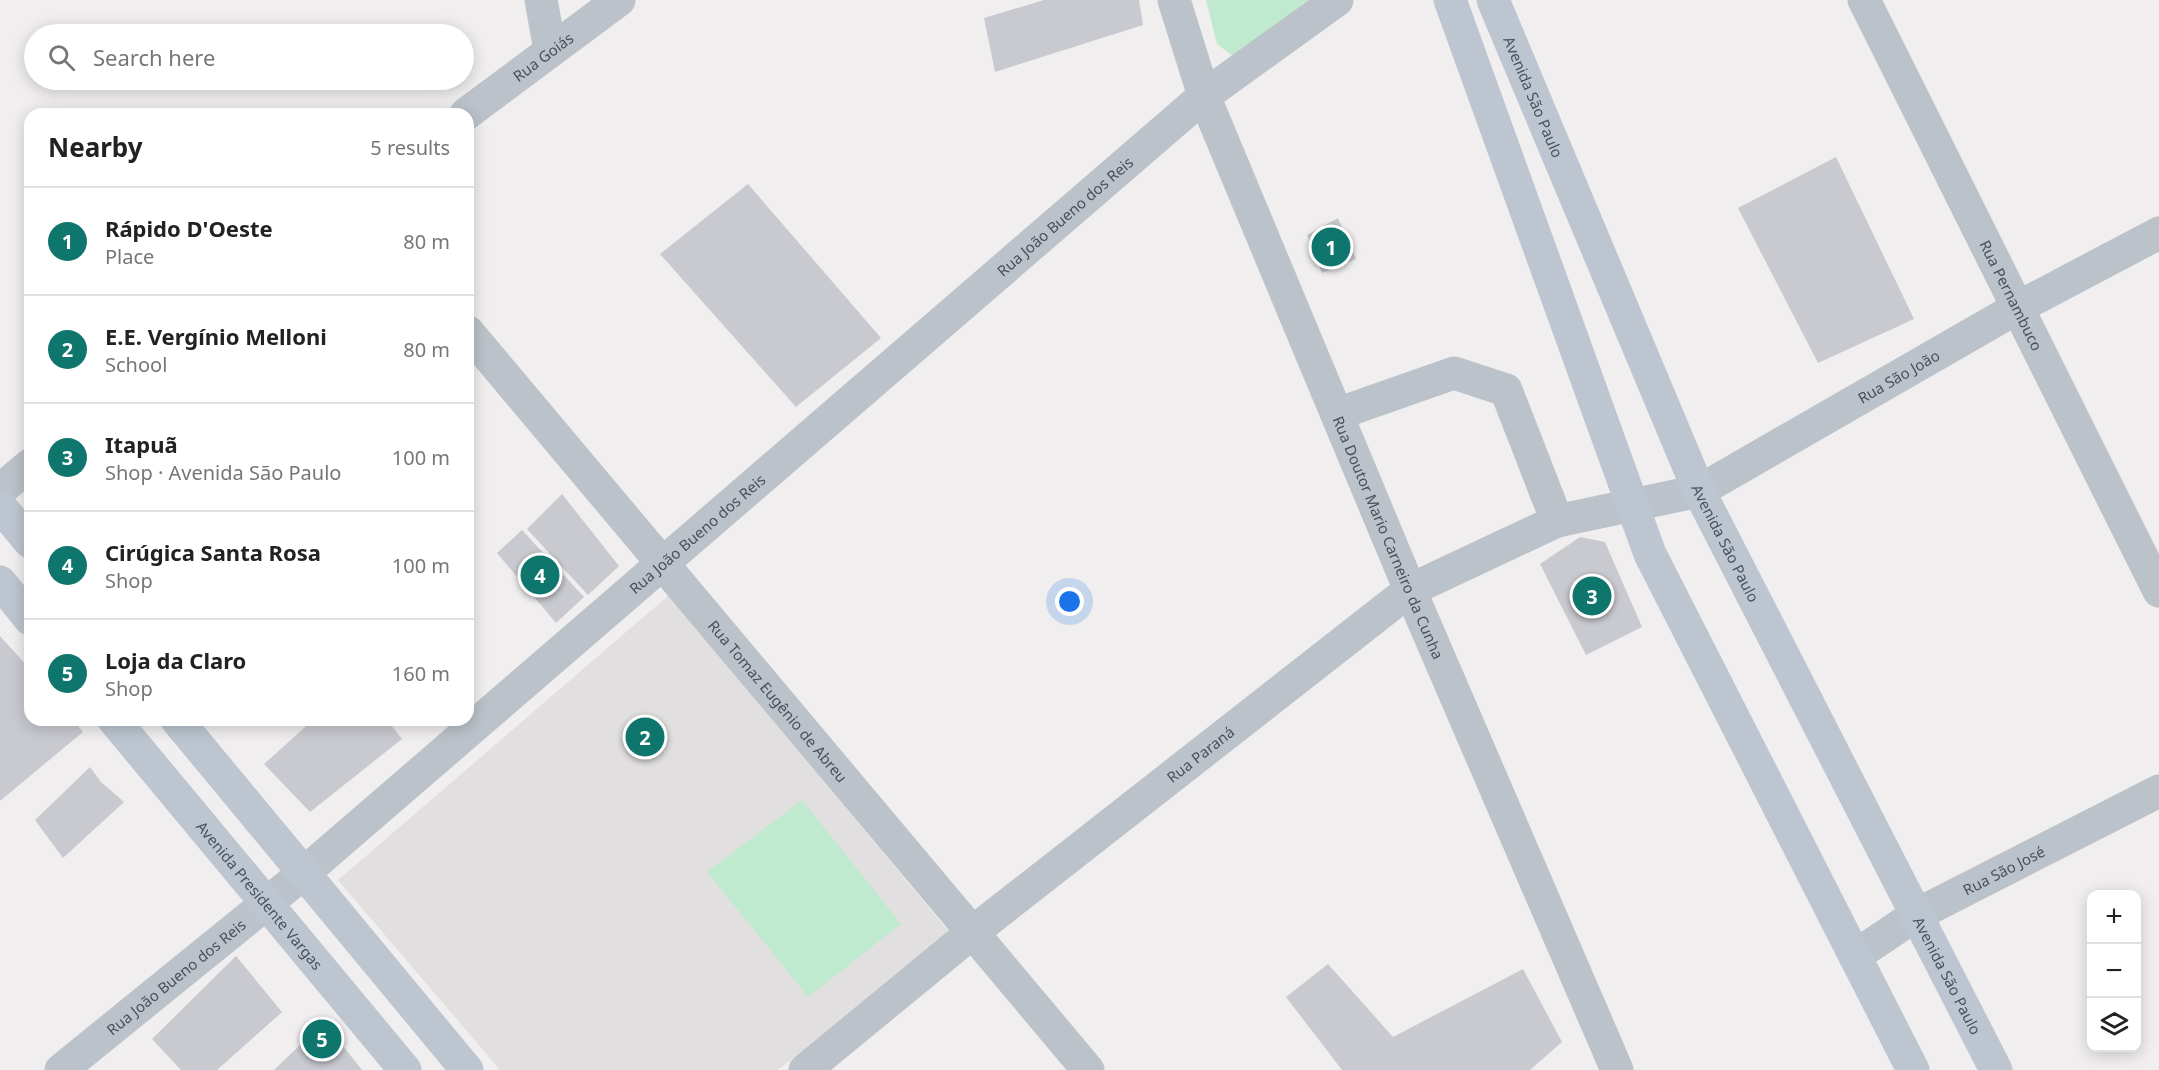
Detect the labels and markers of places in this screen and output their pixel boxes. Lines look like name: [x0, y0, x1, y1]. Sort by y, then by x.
pin: 1: [1312, 224, 1350, 270]
pin: 4: [520, 552, 560, 598]
pin: 3: [1572, 574, 1612, 618]
pin: 2: [626, 714, 664, 760]
pin: 5: [302, 1016, 342, 1062]

